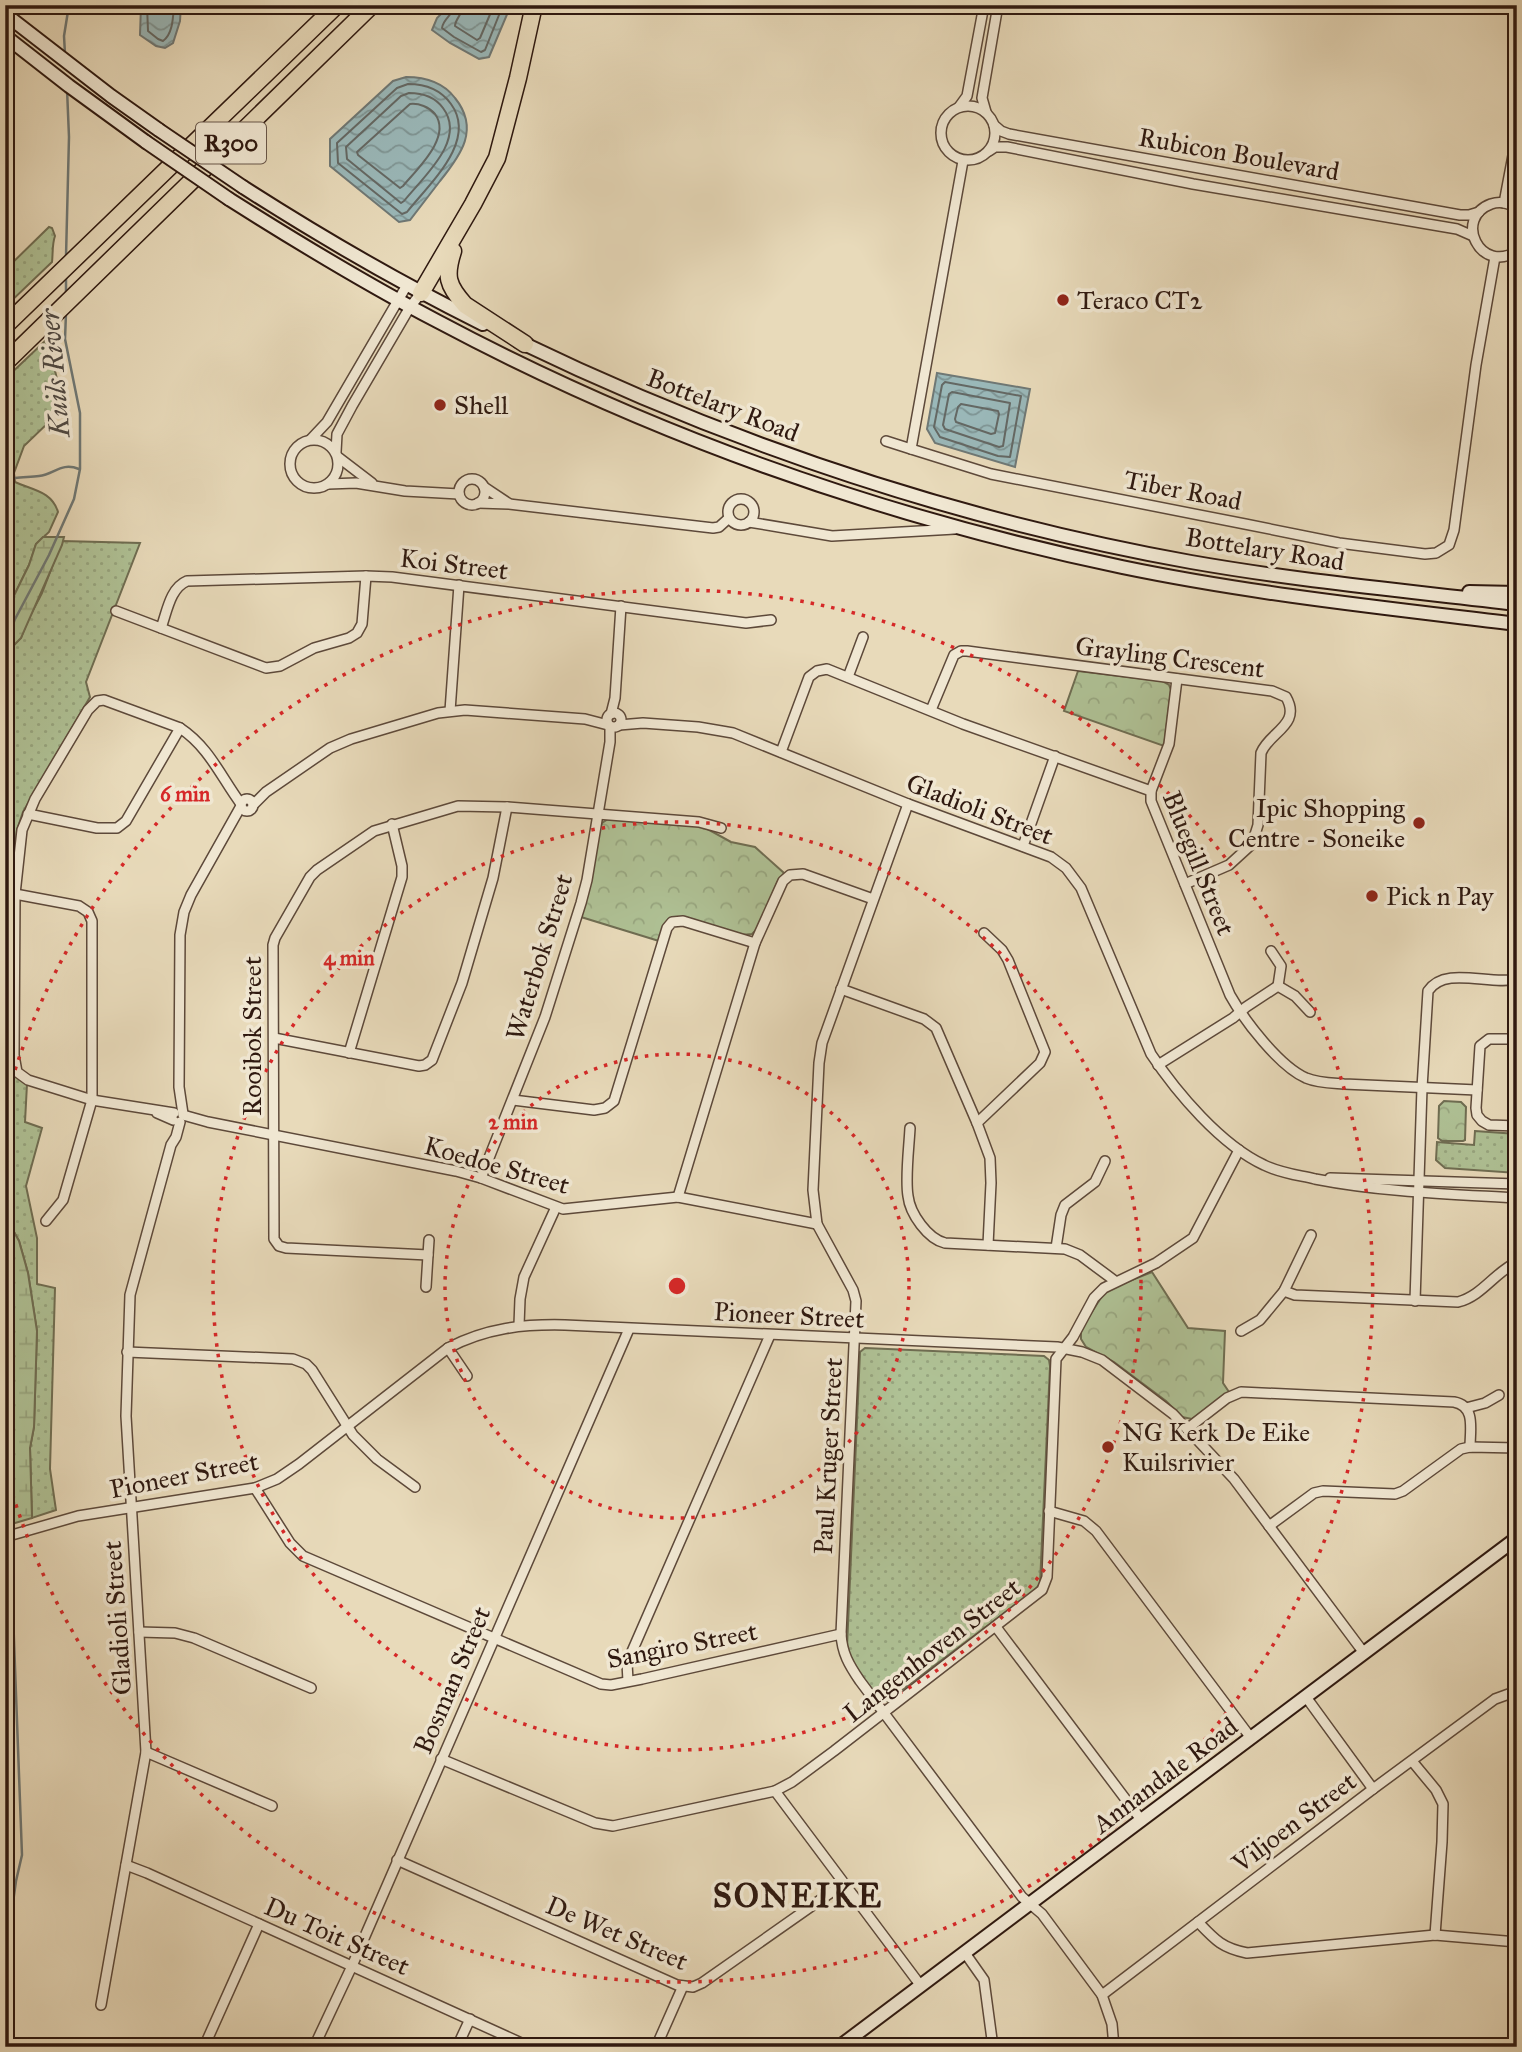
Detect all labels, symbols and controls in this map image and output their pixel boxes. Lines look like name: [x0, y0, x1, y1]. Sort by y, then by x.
street label: Rubicon Boulevard: [1136, 121, 1342, 187]
road number: R300: [196, 122, 266, 163]
place label: Teraco CT2: [1077, 284, 1203, 316]
marker: Teraco CT2: [1055, 292, 1071, 308]
water label: Kuils River: [31, 306, 78, 440]
street label: Bottelary Road: [642, 361, 804, 449]
place label: Shell: [454, 389, 508, 421]
marker: Shell: [432, 397, 448, 413]
street label: Tiber Road: [1122, 463, 1244, 517]
street label: Bottelary Road: [1183, 521, 1347, 577]
street label: Koi Street: [398, 541, 510, 587]
street label: Grayling Crescent: [1074, 630, 1266, 684]
street label: Gladioli Street: [902, 766, 1058, 852]
text: 6 min: [160, 781, 211, 807]
street label: Bluegill Street: [1156, 786, 1242, 940]
place label: Ipic Shopping Centre - Soneike: [1228, 792, 1406, 854]
marker: Ipic Shopping Centre - Soneike: [1411, 815, 1427, 831]
street label: Waterbok Street: [499, 870, 579, 1044]
place label: Pick n Pay: [1386, 880, 1494, 912]
marker: Pick n Pay: [1364, 888, 1380, 904]
text: 4 min: [323, 945, 375, 971]
street label: Rooibok Street: [236, 956, 268, 1116]
text: 2 min: [488, 1109, 538, 1135]
street label: Koedoe Street: [421, 1129, 573, 1201]
centre of rings: [665, 1274, 689, 1298]
street label: Pioneer Street: [713, 1295, 865, 1335]
street label: Paul Kruger Street: [807, 1357, 849, 1555]
place label: NG Kerk De Eike Kuilsrivier: [1122, 1416, 1310, 1478]
marker: NG Kerk De Eike Kuilsrivier: [1100, 1439, 1116, 1455]
street label: Pioneer Street: [107, 1445, 261, 1505]
street label: Gladioli Street: [96, 1540, 138, 1696]
street label: Langenhoven Street: [837, 1571, 1027, 1729]
street label: Bosman Street: [407, 1601, 497, 1759]
street label: Sangiro Street: [604, 1615, 760, 1675]
street label: Annandale Road: [1085, 1710, 1244, 1841]
street label: Viljoen Street: [1225, 1765, 1362, 1880]
district label: SONEIKE: [713, 1876, 883, 1916]
street label: De Wet Street: [541, 1889, 693, 1977]
street label: Du Toit Street: [260, 1890, 414, 1982]

